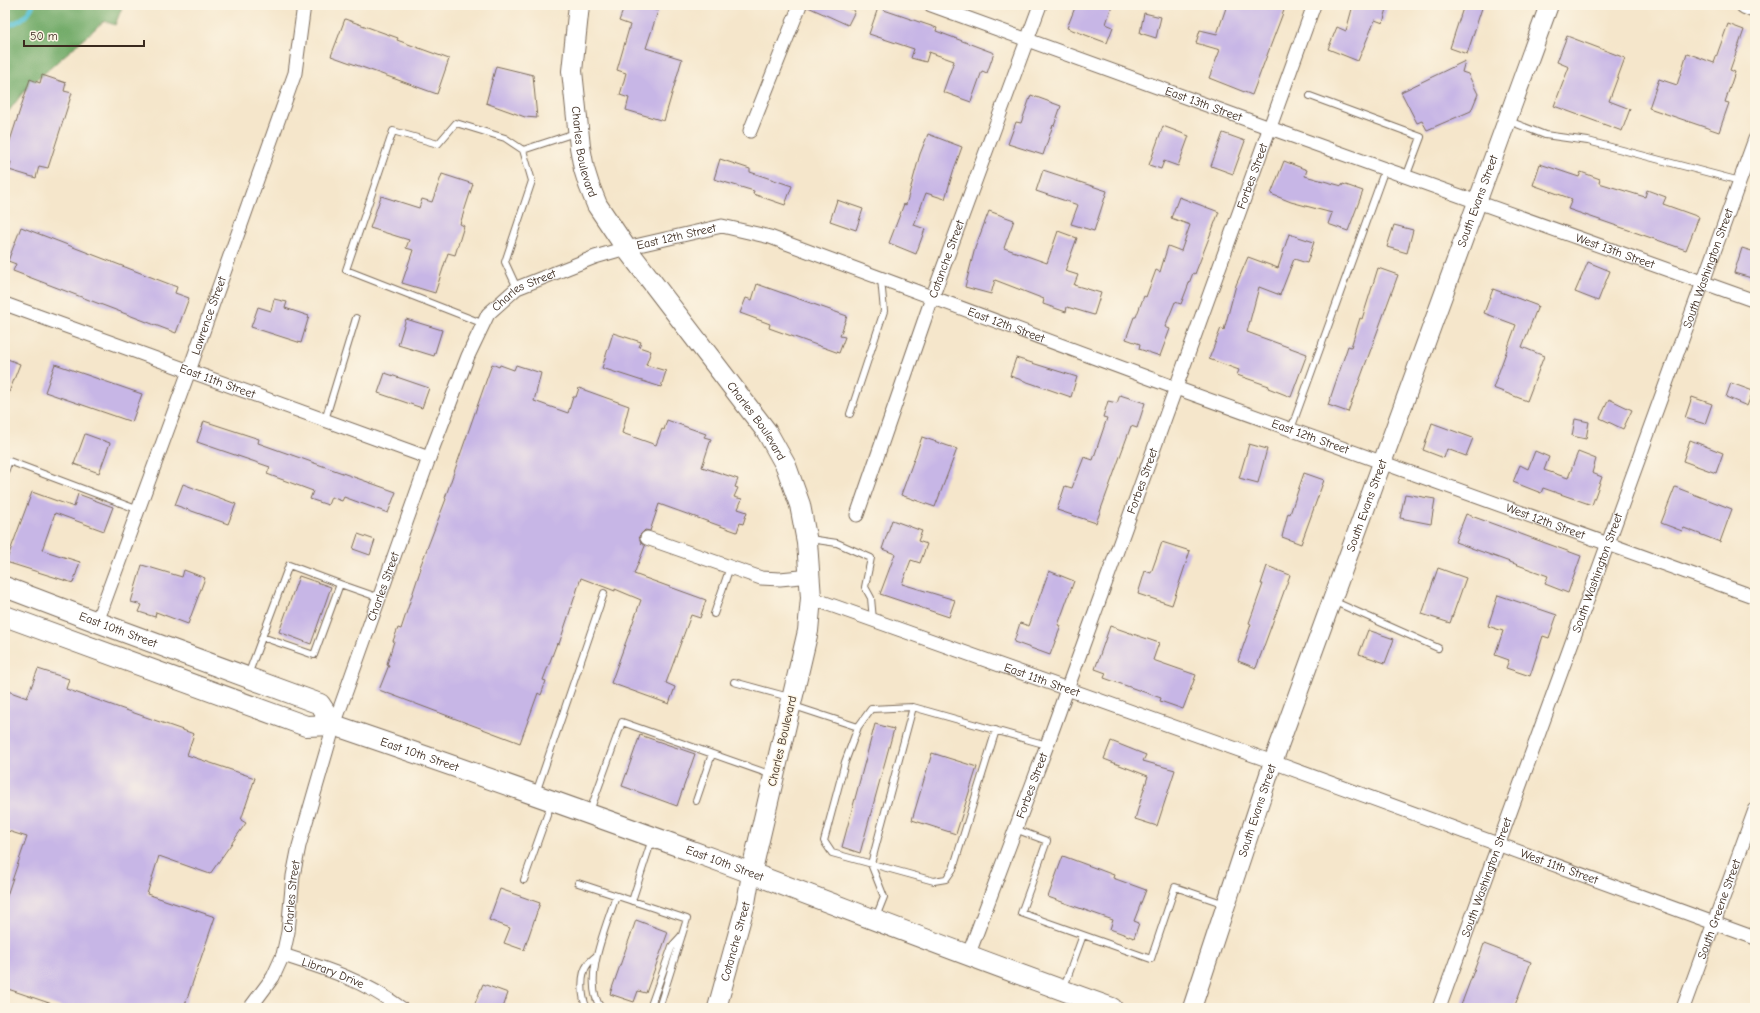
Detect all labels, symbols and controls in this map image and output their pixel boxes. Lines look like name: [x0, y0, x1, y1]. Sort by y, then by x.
scale bar: [24, 22, 144, 48]
text: 50 m: [30, 29, 58, 43]
street label: East 13th Street: [1163, 84, 1244, 124]
street label: Charles Boulevard: [569, 105, 600, 199]
street label: Forbes Street: [1234, 141, 1271, 211]
street label: South Evans Street: [1454, 153, 1501, 249]
street label: South Washington Street: [1680, 206, 1736, 330]
street label: Cotanche Street: [926, 218, 967, 300]
street label: East 12th Street: [635, 220, 718, 252]
street label: West 13th Street: [1574, 231, 1657, 272]
street label: Charles Street: [489, 266, 558, 314]
street label: Lawrence Street: [188, 274, 229, 357]
street label: East 12th Street: [966, 304, 1047, 346]
street label: East 11th Street: [178, 361, 258, 401]
street label: Charles Boulevard: [724, 379, 788, 463]
street label: East 12th Street: [1270, 416, 1351, 457]
street label: Forbes Street: [1124, 446, 1161, 516]
street label: South Evans Street: [1343, 457, 1390, 553]
street label: West 12th Street: [1504, 501, 1587, 542]
street label: South Washington Street: [1569, 511, 1626, 635]
street label: Charles Street: [364, 550, 402, 623]
street label: East 10th Street: [77, 609, 160, 651]
street label: East 11th Street: [1002, 660, 1082, 700]
street label: Charles Boulevard: [765, 694, 799, 788]
street label: East 10th Street: [379, 734, 461, 775]
street label: Forbes Street: [1013, 750, 1051, 820]
street label: South Evans Street: [1235, 762, 1279, 859]
street label: South Washington Street: [1458, 815, 1515, 939]
street label: East 10th Street: [684, 842, 766, 884]
street label: West 11th Street: [1519, 846, 1601, 887]
street label: South Greene Street: [1694, 857, 1744, 961]
street label: Charles Street: [281, 859, 303, 933]
street label: Cotanche Street: [718, 900, 753, 983]
street label: Library Drive: [300, 955, 367, 991]

